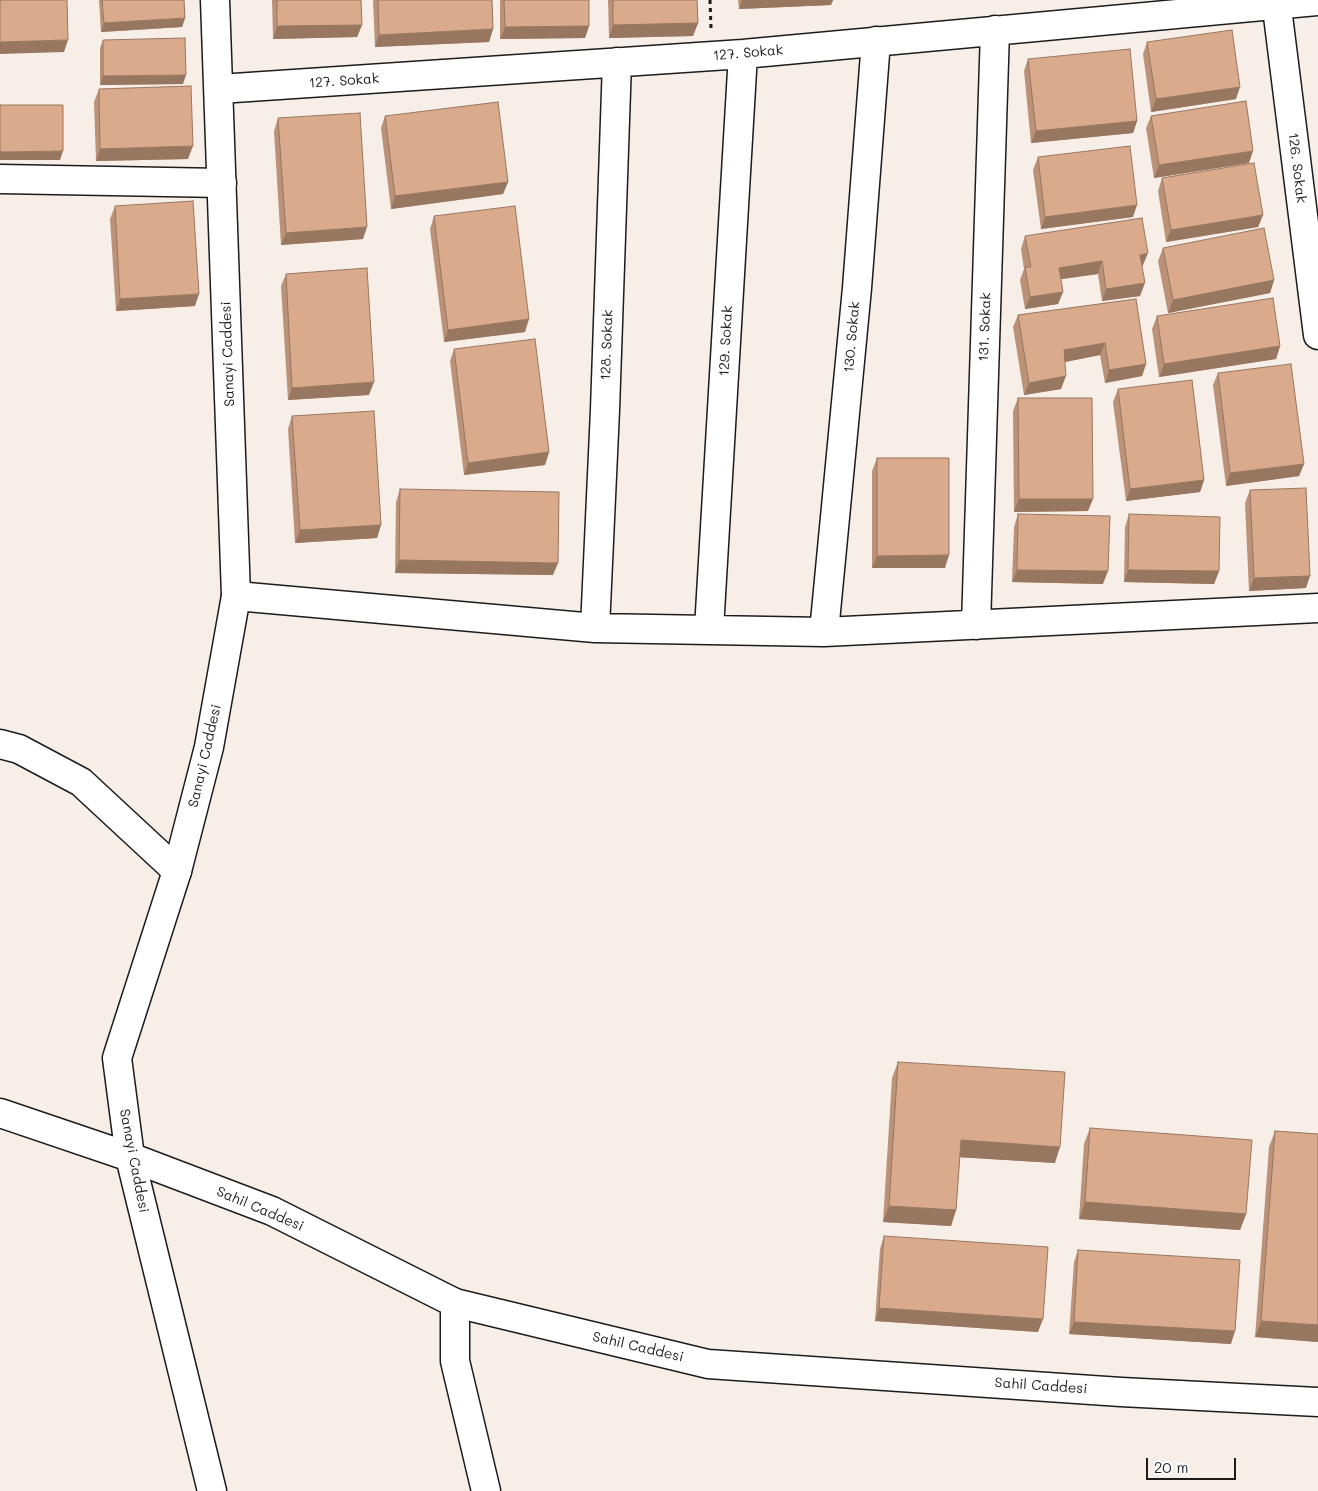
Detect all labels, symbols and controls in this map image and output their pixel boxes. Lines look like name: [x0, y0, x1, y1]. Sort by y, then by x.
street label: 127. Sokak: [712, 42, 784, 64]
street label: 127. Sokak: [308, 70, 380, 92]
street label: 126. Sokak: [1284, 132, 1310, 204]
street label: 131. Sokak: [975, 292, 995, 362]
street label: Sanayi Caddesi: [218, 301, 238, 407]
street label: 130. Sokak: [841, 301, 863, 373]
street label: 129. Sokak: [716, 305, 736, 377]
street label: 128. Sokak: [597, 309, 617, 381]
street label: Sanayi Caddesi: [185, 703, 225, 809]
street label: Sanayi Caddesi: [116, 1108, 152, 1214]
street label: Sahil Caddesi: [214, 1183, 306, 1235]
street label: Sahil Caddesi: [591, 1328, 685, 1366]
street label: Sahil Caddesi: [994, 1374, 1088, 1398]
scale bar: [1148, 1448, 1238, 1480]
text: 20 m: [1154, 1457, 1188, 1477]

